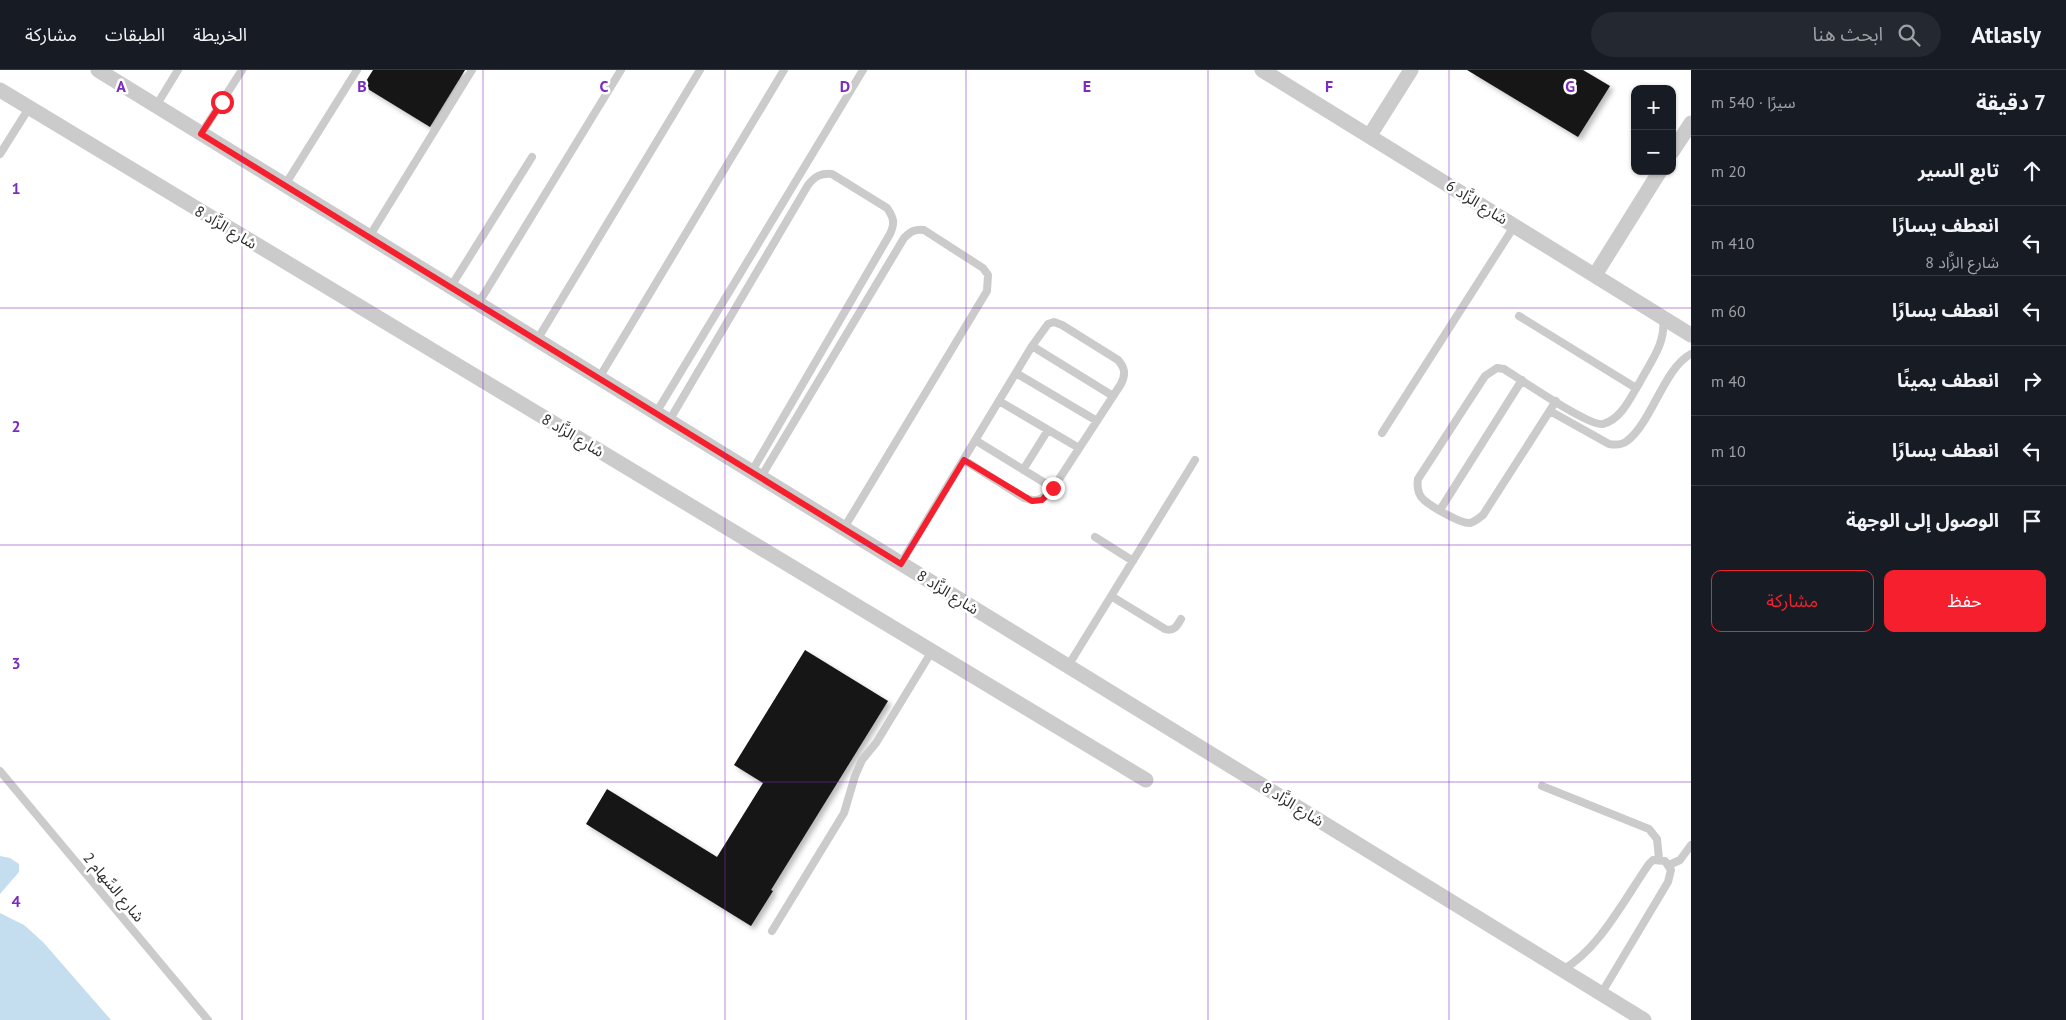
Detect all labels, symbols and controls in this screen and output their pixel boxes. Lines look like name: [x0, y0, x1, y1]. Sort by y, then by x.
search box: [1591, 12, 1941, 57]
text: Atlasly: [1971, 19, 2041, 50]
icon: search: [1895, 21, 1923, 49]
text: ابحث هنا: [1813, 22, 1883, 46]
text: مشاركة: [25, 23, 77, 46]
text: الطبقات: [105, 23, 165, 46]
text: الخريطة: [193, 23, 247, 46]
text: A: [116, 76, 126, 96]
text: B: [357, 76, 367, 96]
text: C: [600, 76, 609, 96]
text: D: [840, 76, 850, 96]
text: E: [1083, 76, 1091, 96]
text: F: [1325, 76, 1333, 96]
text: G: [1565, 76, 1575, 96]
map controls: [1631, 85, 1676, 175]
button: +: [1631, 85, 1676, 130]
text: 7 دقيقة: [1976, 89, 2046, 116]
route start: [211, 91, 234, 114]
text: سيرًا · 540 m: [1711, 92, 1796, 112]
button: −: [1631, 130, 1676, 175]
icon: ahead: [2018, 157, 2046, 185]
text: تابع السير: [1918, 158, 1999, 182]
text: 20 m: [1711, 161, 1746, 181]
street label: شارع الزَّاد 6: [1441, 175, 1512, 231]
text: 1: [11, 178, 21, 198]
street label: شارع الزَّاد 8: [190, 201, 261, 256]
text: انعطف يسارًا: [1892, 213, 1999, 237]
icon: left: [2018, 229, 2046, 257]
text: 410 m: [1711, 233, 1754, 253]
text: شارع الزَّاد 8: [1925, 252, 1999, 272]
icon: left: [2018, 297, 2046, 325]
text: انعطف يسارًا: [1892, 298, 1999, 322]
text: 60 m: [1711, 301, 1746, 321]
icon: right: [2018, 367, 2046, 395]
text: انعطف يمينًا: [1897, 368, 1999, 392]
text: 40 m: [1711, 371, 1746, 391]
street label: شارع الزَّاد 8: [537, 409, 608, 464]
text: 2: [11, 416, 21, 436]
icon: left: [2018, 437, 2046, 465]
text: انعطف يسارًا: [1892, 438, 1999, 462]
text: 10 m: [1711, 441, 1746, 461]
route end: [1042, 477, 1065, 500]
icon: arrive: [2018, 507, 2046, 535]
text: الوصول إلى الوجهة: [1846, 508, 1999, 532]
street label: شارع الزَّاد 8: [912, 565, 983, 621]
button: مشاركة: [1711, 570, 1874, 632]
button: حفظ: [1884, 570, 2046, 632]
text: 3: [11, 653, 21, 673]
street label: شارع الزَّاد 8: [1257, 777, 1328, 833]
street label: شارع السِّهام 2: [77, 848, 149, 928]
text: 4: [11, 891, 21, 911]

